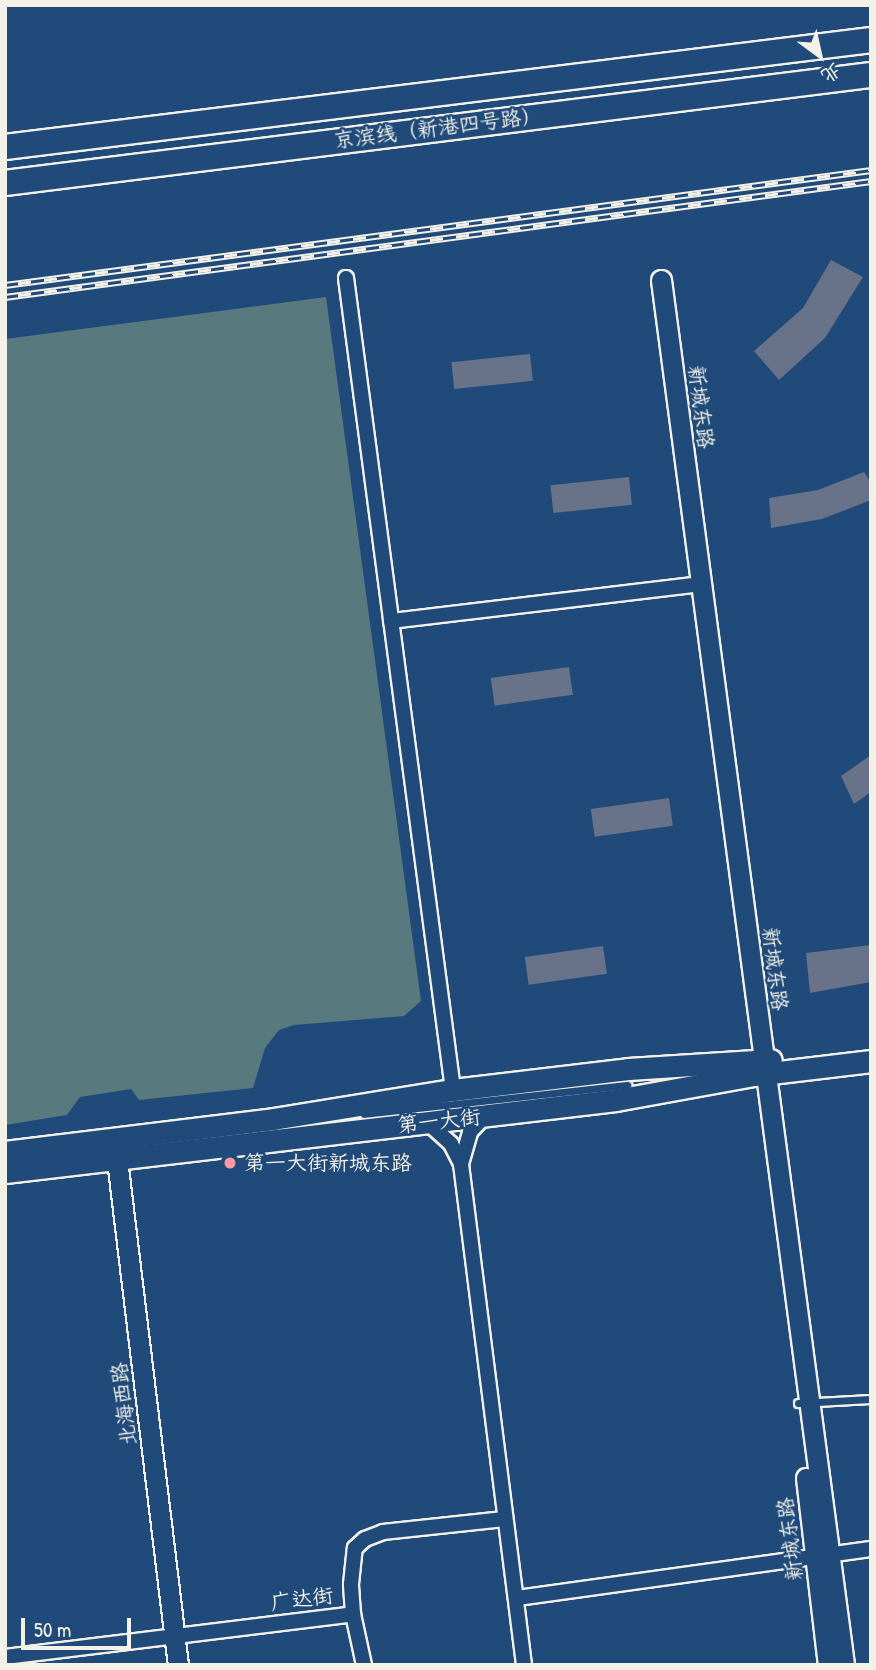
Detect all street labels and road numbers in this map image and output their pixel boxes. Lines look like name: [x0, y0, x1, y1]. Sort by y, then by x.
street label: 京滨线（新港四号路）: [332, 103, 544, 153]
street label: 新城东路: [683, 364, 719, 450]
street label: 新城东路: [757, 926, 793, 1012]
street label: 第一大街: [396, 1104, 482, 1138]
street label: 北海西路: [106, 1361, 142, 1447]
street label: 新城东路: [772, 1496, 808, 1582]
street label: 广达街: [269, 1583, 335, 1615]

